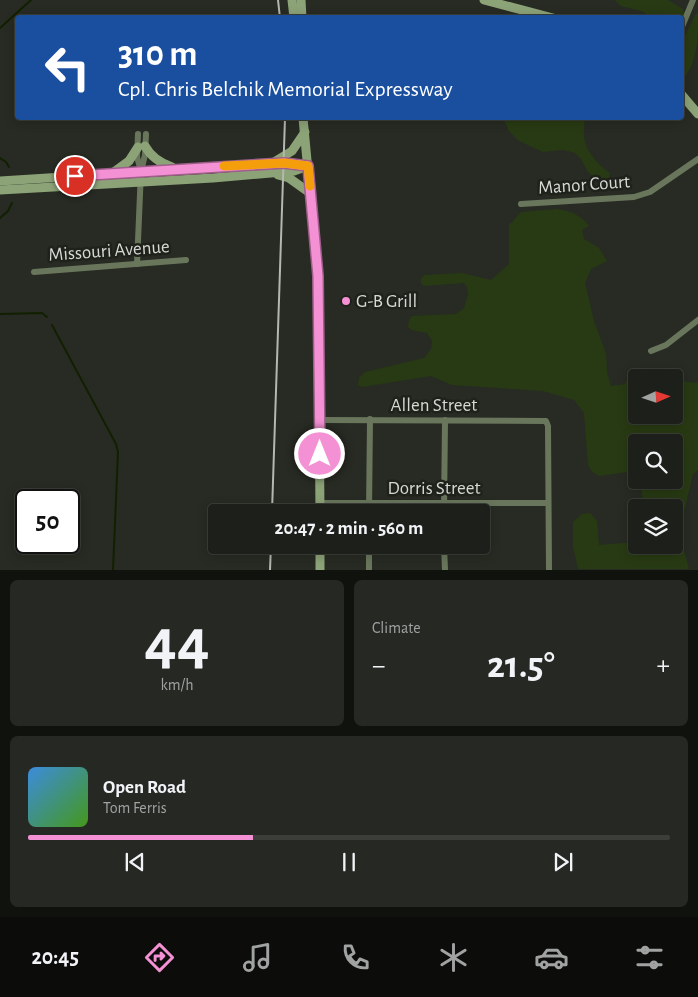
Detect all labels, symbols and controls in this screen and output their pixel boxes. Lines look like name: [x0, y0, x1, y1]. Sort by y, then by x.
icon: left: [35, 35, 100, 100]
text: 310 m: [118, 37, 197, 72]
text: Cpl. Chris Belchik Memorial Expressway: [118, 78, 453, 100]
pin: [54, 155, 96, 197]
icon: arrive: [61, 162, 89, 190]
street label: Manor Court: [537, 172, 631, 198]
street label: Missouri Avenue: [48, 237, 170, 265]
place label: G-B Grill: [356, 292, 417, 311]
marker: G-B Grill: [340, 295, 352, 307]
north arrow: [628, 369, 682, 424]
map controls: [628, 369, 683, 554]
street label: Allen Street: [391, 396, 477, 415]
position arrow: [293, 427, 345, 479]
button: search: [628, 434, 683, 489]
street label: Dorris Street: [387, 479, 481, 498]
speed limit sign: 50: [15, 489, 80, 554]
button: layers: [628, 499, 683, 554]
text: 20:47 · 2 min · 560 m: [275, 519, 423, 538]
text: 44: [144, 611, 210, 676]
text: Climate: [372, 620, 421, 636]
text: 21.5°: [487, 647, 555, 685]
text: −: [372, 652, 385, 680]
text: +: [657, 652, 670, 680]
text: km/h: [160, 677, 194, 693]
text: Open Road: [103, 778, 186, 797]
text: Tom Ferris: [103, 800, 167, 816]
icon: previous: [121, 848, 149, 876]
icon: pause: [335, 848, 363, 876]
icon: next: [549, 848, 577, 876]
icon: directions: [142, 940, 177, 975]
icon: music: [240, 940, 275, 975]
icon: phone: [338, 940, 373, 975]
icon: climate: [436, 940, 471, 975]
icon: car: [534, 940, 569, 975]
icon: filters: [632, 940, 667, 975]
text: 20:45: [31, 946, 79, 968]

